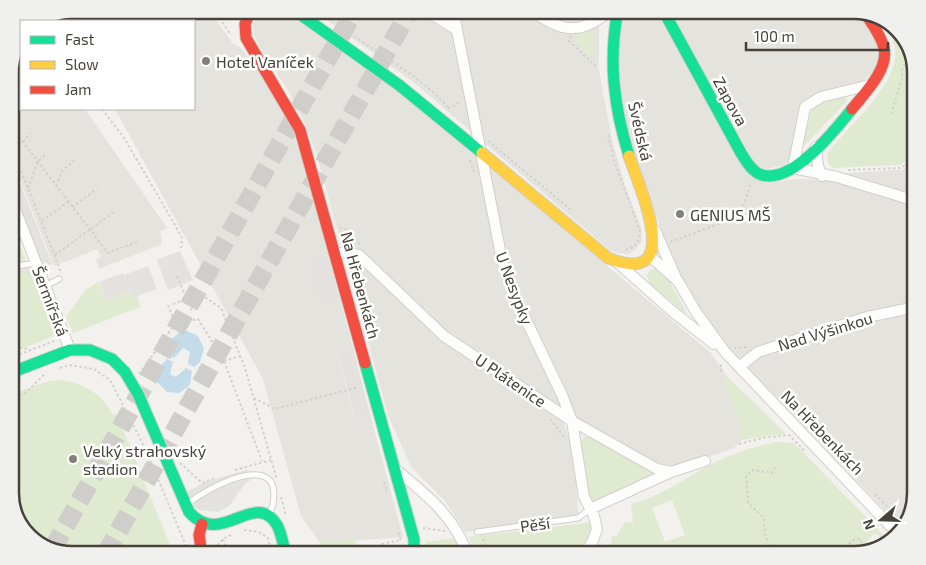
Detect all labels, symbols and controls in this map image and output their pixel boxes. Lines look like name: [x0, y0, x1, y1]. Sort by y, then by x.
legend: [20, 20, 195, 110]
scale bar: [746, 20, 888, 52]
text: 100 m: [754, 27, 795, 45]
text: Fast: [65, 30, 95, 48]
place label: Hotel Vaníček: [216, 52, 314, 71]
text: Slow: [65, 55, 99, 73]
marker: Hotel Vaníček: [200, 55, 212, 67]
street label: Zapova: [710, 73, 752, 129]
text: Jam: [65, 80, 91, 98]
street label: Švédská: [625, 100, 657, 162]
place label: GENIUS MŠ: [690, 205, 771, 224]
marker: GENIUS MŠ: [674, 208, 686, 220]
street label: Na Hřebenkách: [338, 229, 384, 341]
street label: U Nesypky: [492, 249, 538, 328]
street label: Šermířská: [29, 263, 73, 339]
street label: Nad Výšinkou: [775, 308, 875, 354]
street label: U Plátenice: [472, 349, 550, 411]
street label: Na Hřebenkách: [778, 386, 868, 478]
place label: Velký strahovský stadion: [83, 441, 207, 478]
marker: Velký strahovský stadion: [67, 453, 79, 465]
north arrow: [856, 495, 906, 545]
street label: Pěší: [519, 512, 552, 535]
text: N: [859, 517, 878, 532]

